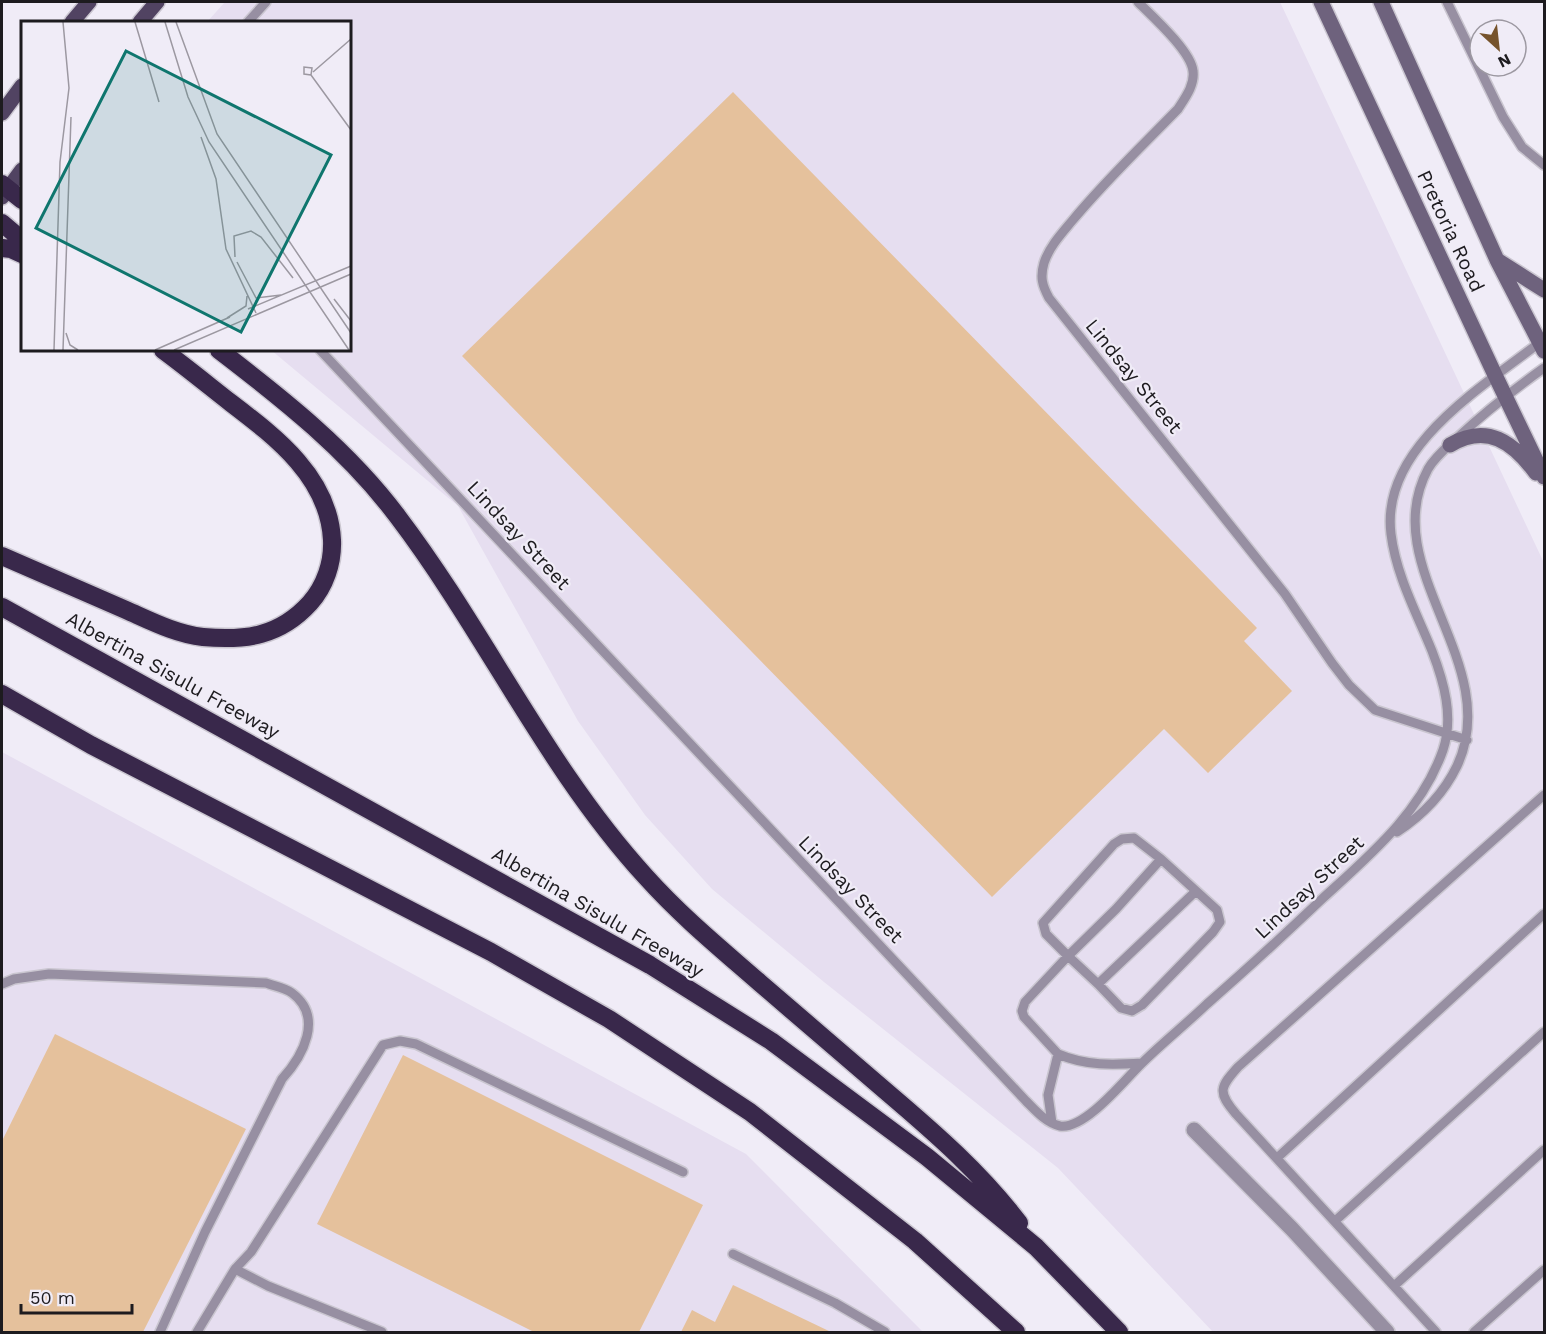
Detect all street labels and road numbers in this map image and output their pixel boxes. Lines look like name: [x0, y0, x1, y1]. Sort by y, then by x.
street label: Pretoria Road: [1412, 166, 1490, 296]
street label: Lindsay Street: [1081, 314, 1188, 439]
street label: Lindsay Street: [462, 476, 576, 595]
street label: Albertina Sisulu Freeway: [62, 606, 285, 744]
street label: Lindsay Street: [794, 830, 909, 948]
street label: Lindsay Street: [1250, 830, 1369, 944]
street label: Albertina Sisulu Freeway: [488, 841, 709, 983]

